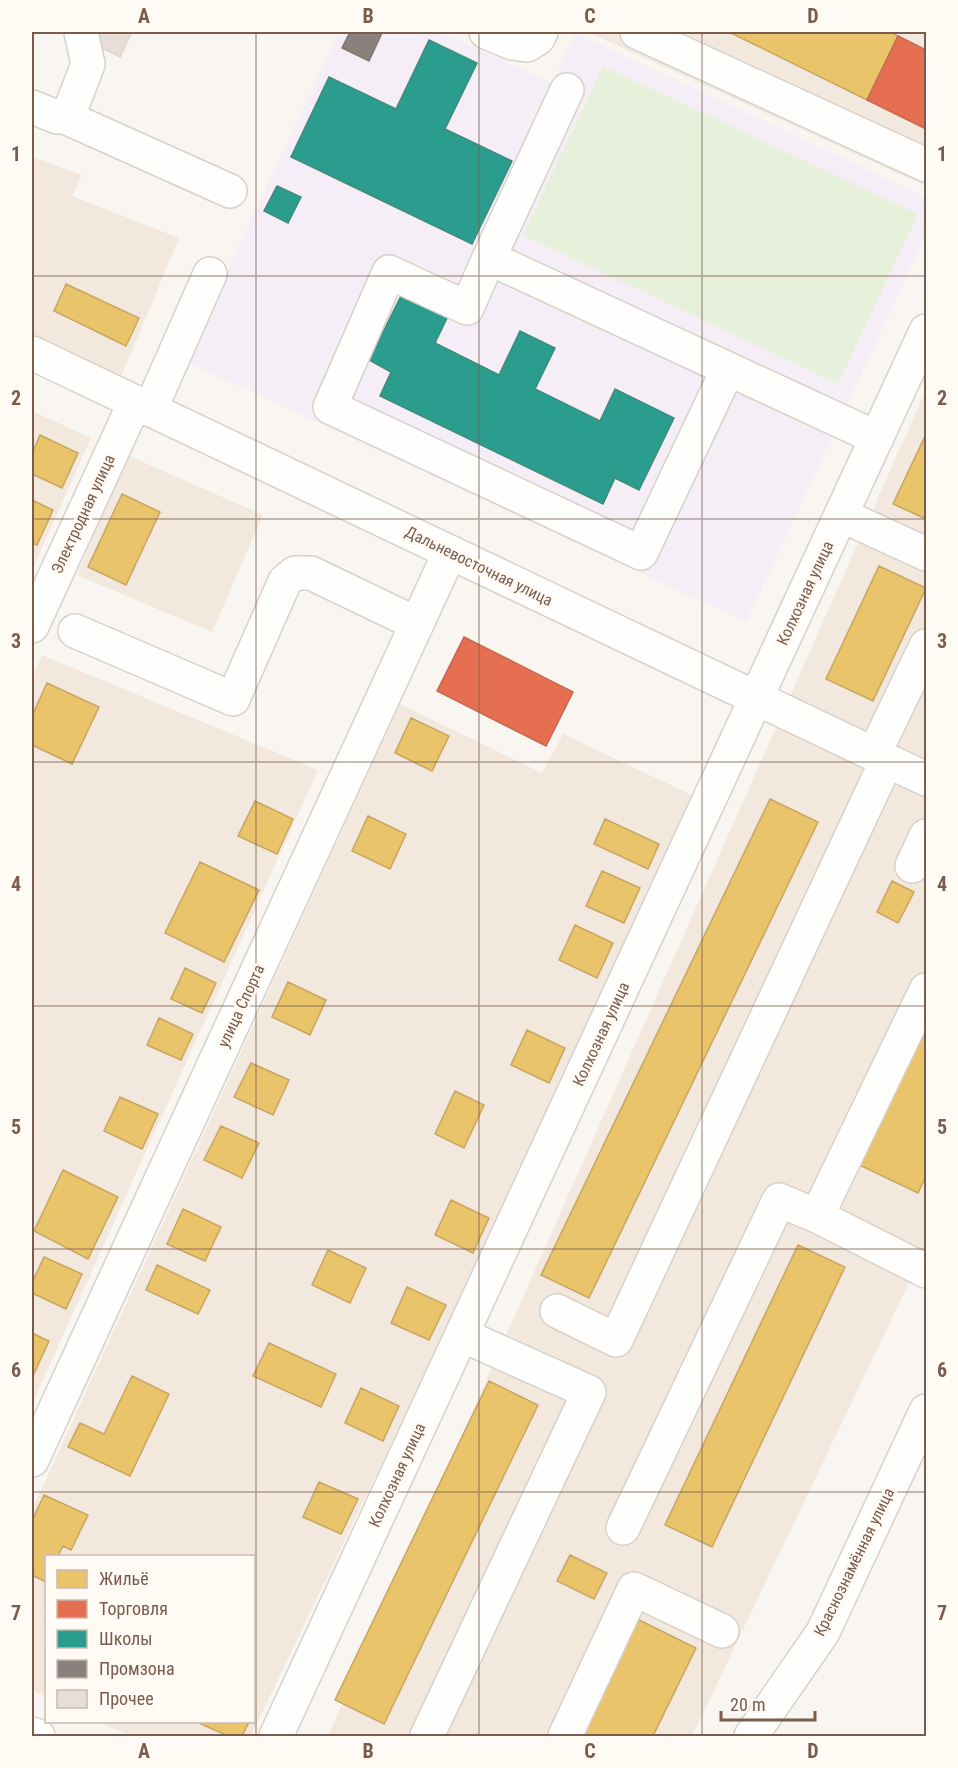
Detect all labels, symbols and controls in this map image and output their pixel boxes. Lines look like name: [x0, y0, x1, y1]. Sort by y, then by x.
text: A: [138, 4, 150, 28]
text: B: [362, 4, 374, 28]
text: C: [584, 4, 596, 28]
text: D: [807, 4, 819, 28]
text: 1: [11, 142, 21, 166]
text: 1: [937, 142, 947, 166]
text: 2: [11, 386, 21, 410]
text: 2: [937, 386, 947, 410]
street label: Электродная улица: [47, 451, 119, 577]
street label: Дальневосточная улица: [402, 522, 556, 610]
street label: Колхозная улица: [773, 538, 837, 648]
text: 3: [11, 629, 21, 653]
text: 3: [937, 629, 947, 653]
text: 4: [11, 872, 21, 896]
text: 4: [937, 872, 947, 896]
street label: улица Спорта: [214, 962, 268, 1050]
street label: Колхозная улица: [569, 979, 633, 1089]
text: 5: [11, 1115, 21, 1139]
text: 5: [937, 1115, 947, 1139]
text: 6: [11, 1358, 21, 1382]
text: 6: [937, 1358, 947, 1382]
street label: Колхозная улица: [365, 1420, 429, 1530]
street label: Краснознамённая улица: [810, 1485, 898, 1639]
legend: [45, 1555, 255, 1723]
text: Жильё: [99, 1568, 149, 1589]
text: Торговля: [99, 1598, 168, 1619]
text: 7: [11, 1601, 21, 1625]
text: 7: [937, 1601, 947, 1625]
text: Школы: [99, 1628, 152, 1649]
text: Промзона: [99, 1658, 175, 1679]
scale bar: [721, 1684, 816, 1722]
text: Прочее: [99, 1688, 154, 1709]
text: 20 m: [730, 1694, 765, 1715]
text: A: [138, 1739, 150, 1763]
text: B: [362, 1739, 374, 1763]
text: C: [584, 1739, 596, 1763]
text: D: [807, 1739, 819, 1763]

